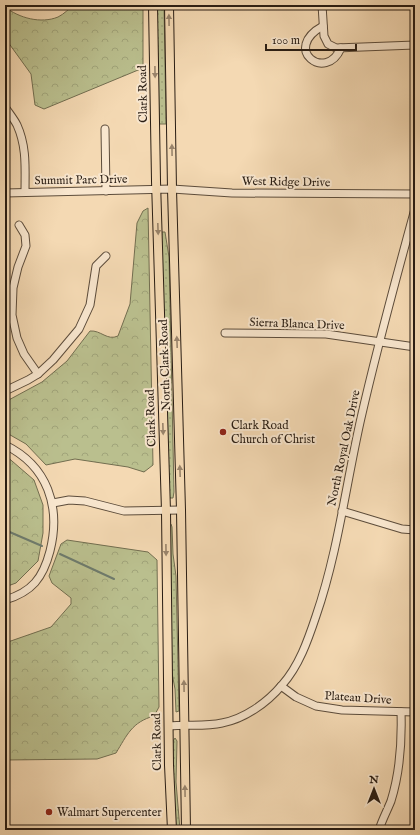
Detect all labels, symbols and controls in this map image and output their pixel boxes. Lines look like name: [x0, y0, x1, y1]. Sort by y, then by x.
one-way arrow: [166, 14, 173, 26]
scale bar: [266, 26, 356, 52]
text: 100 m: [272, 33, 300, 48]
street label: Clark Road: [135, 64, 151, 123]
one-way arrow: [152, 66, 158, 79]
one-way arrow: [168, 144, 175, 156]
street label: Summit Parc Drive: [34, 172, 128, 188]
street label: West Ridge Drive: [242, 174, 331, 190]
one-way arrow: [154, 223, 161, 235]
street label: Sierra Blanca Drive: [249, 315, 345, 333]
street label: North Clark Road: [156, 318, 174, 411]
one-way arrow: [173, 336, 180, 348]
street label: Clark Road: [142, 388, 160, 447]
street label: North Royal Oak Drive: [324, 388, 364, 507]
place label: Clark Road Church of Christ: [231, 418, 315, 447]
one-way arrow: [160, 423, 166, 436]
marker: Clark Road Church of Christ: [218, 427, 228, 437]
one-way arrow: [177, 464, 183, 477]
one-way arrow: [163, 544, 169, 557]
one-way arrow: [180, 680, 187, 692]
street label: Plateau Drive: [324, 688, 392, 708]
street label: Clark Road: [149, 712, 165, 771]
north arrow: [354, 769, 394, 809]
text: N: [368, 773, 379, 787]
one-way arrow: [182, 784, 188, 797]
place label: Walmart Supercenter: [57, 805, 162, 821]
marker: Walmart Supercenter: [44, 807, 54, 817]

